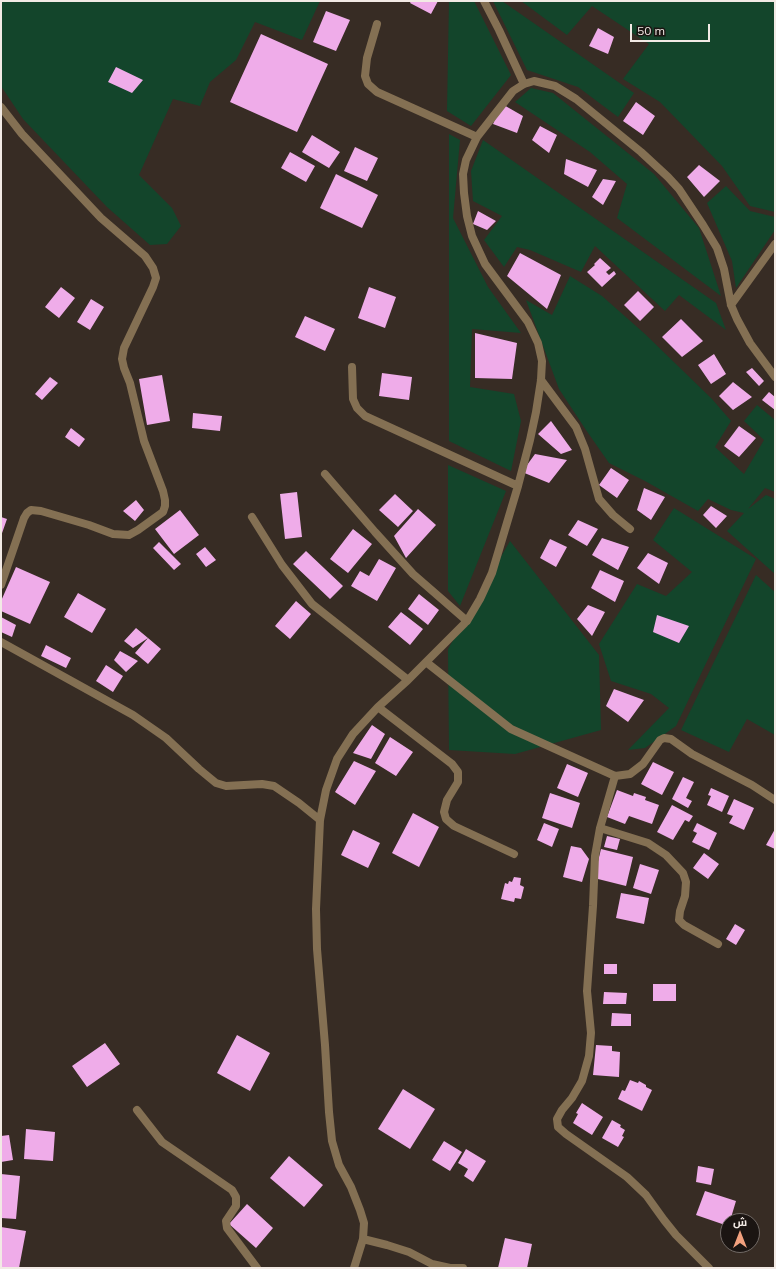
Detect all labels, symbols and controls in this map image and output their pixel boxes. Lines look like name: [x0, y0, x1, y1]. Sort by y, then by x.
scale bar: [632, 16, 712, 42]
text: 50 m: [637, 23, 665, 38]
north arrow: [720, 1213, 760, 1253]
text: ش: [733, 1215, 747, 1229]

